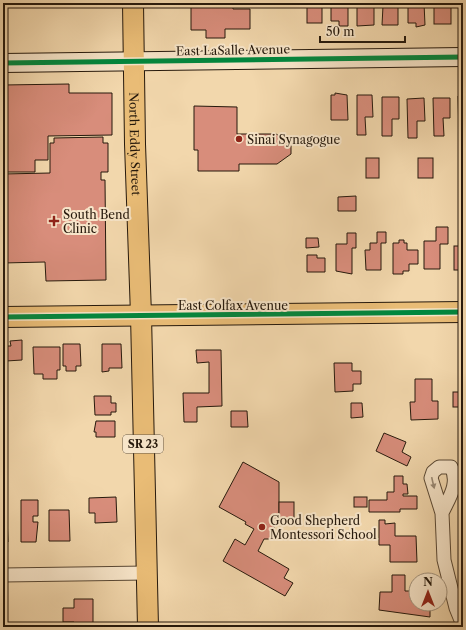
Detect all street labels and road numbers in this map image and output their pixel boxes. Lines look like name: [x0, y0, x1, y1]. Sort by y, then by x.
street label: East LaSalle Avenue: [176, 42, 290, 58]
street label: North Eddy Street: [127, 92, 144, 197]
street label: East Colfax Avenue: [178, 298, 288, 313]
road number: SR 23: [123, 435, 163, 453]

